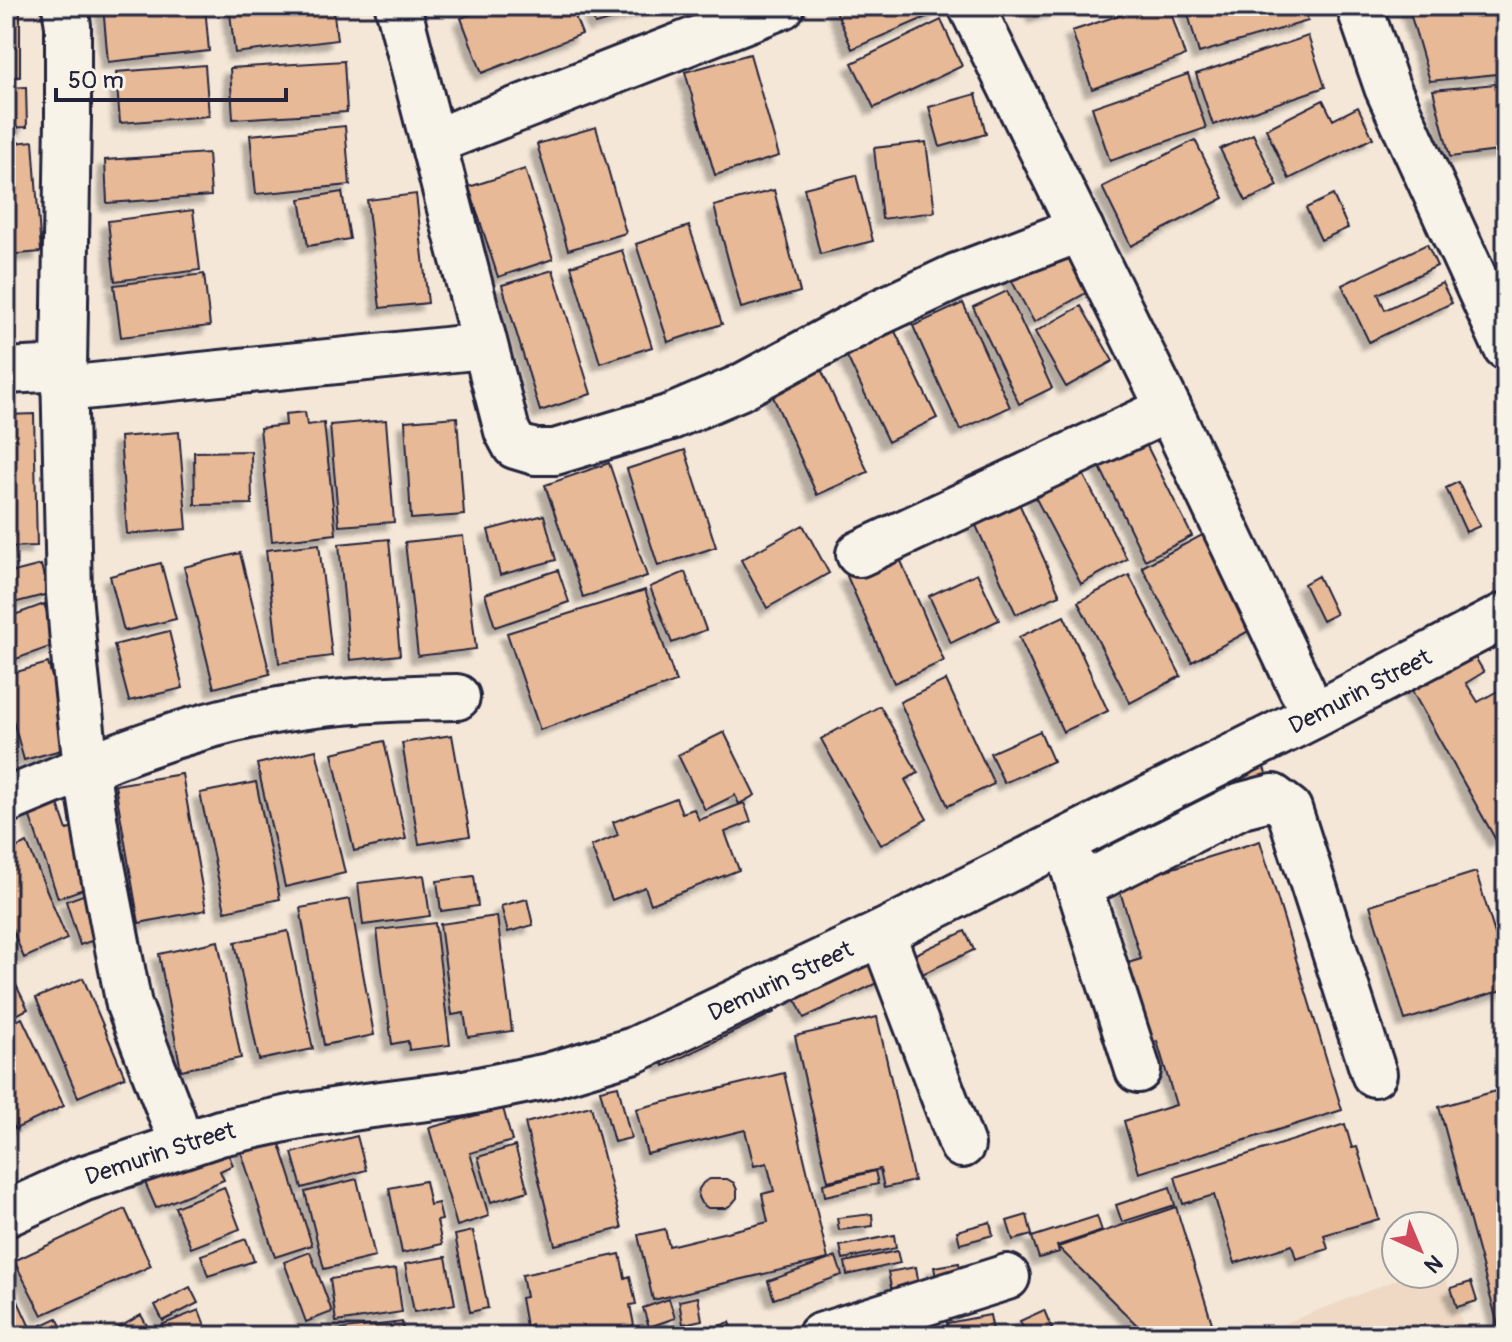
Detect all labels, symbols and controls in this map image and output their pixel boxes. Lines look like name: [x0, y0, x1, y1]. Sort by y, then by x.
scale bar: [56, 52, 286, 102]
text: 50 m: [68, 66, 124, 95]
street label: Demurin Street: [1284, 643, 1437, 741]
street label: Demurin Street: [704, 935, 858, 1028]
street label: Demurin Street: [81, 1116, 238, 1192]
north arrow: [1380, 1210, 1460, 1290]
text: N: [1418, 1248, 1448, 1279]

